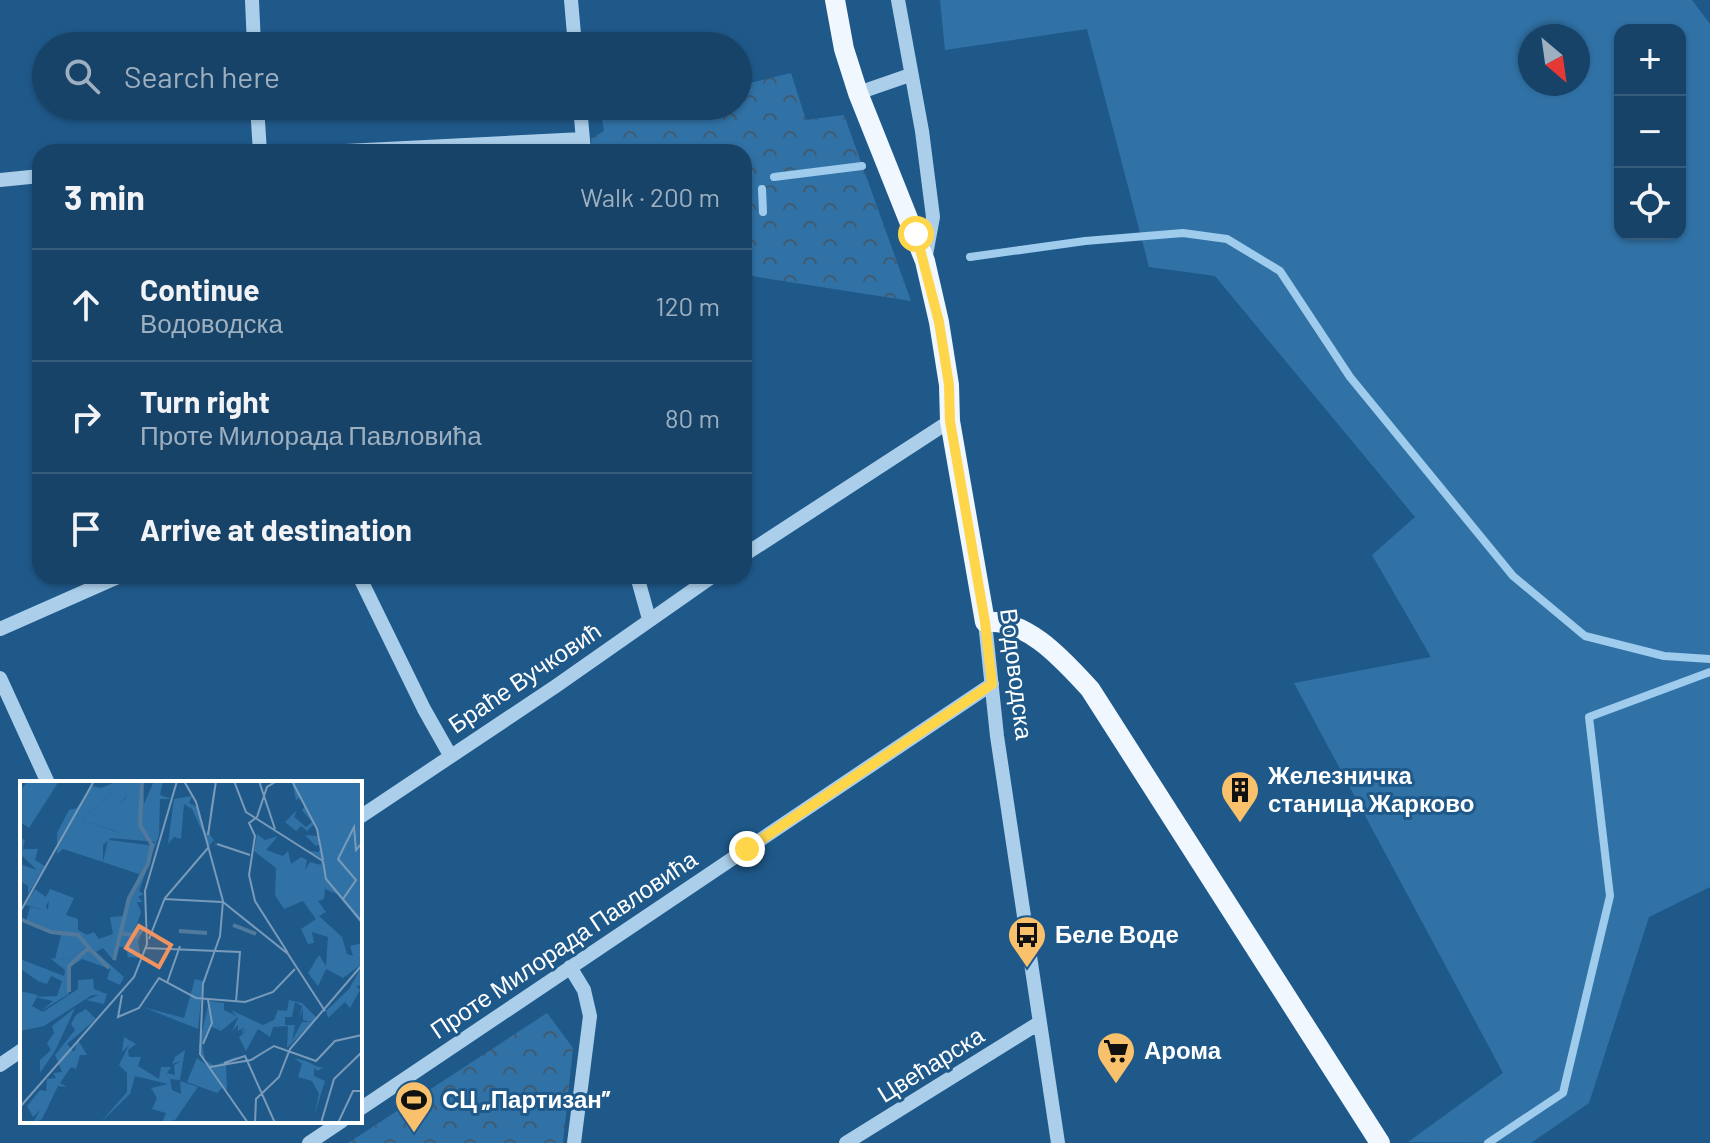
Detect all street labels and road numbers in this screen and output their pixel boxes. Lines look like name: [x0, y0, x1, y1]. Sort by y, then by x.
street label: Водоводска: [995, 607, 1040, 742]
street label: Браће Вучковић: [442, 615, 606, 738]
street label: Проте Милорада Павловића: [424, 843, 703, 1044]
street label: Цвећарска: [872, 1019, 989, 1108]

